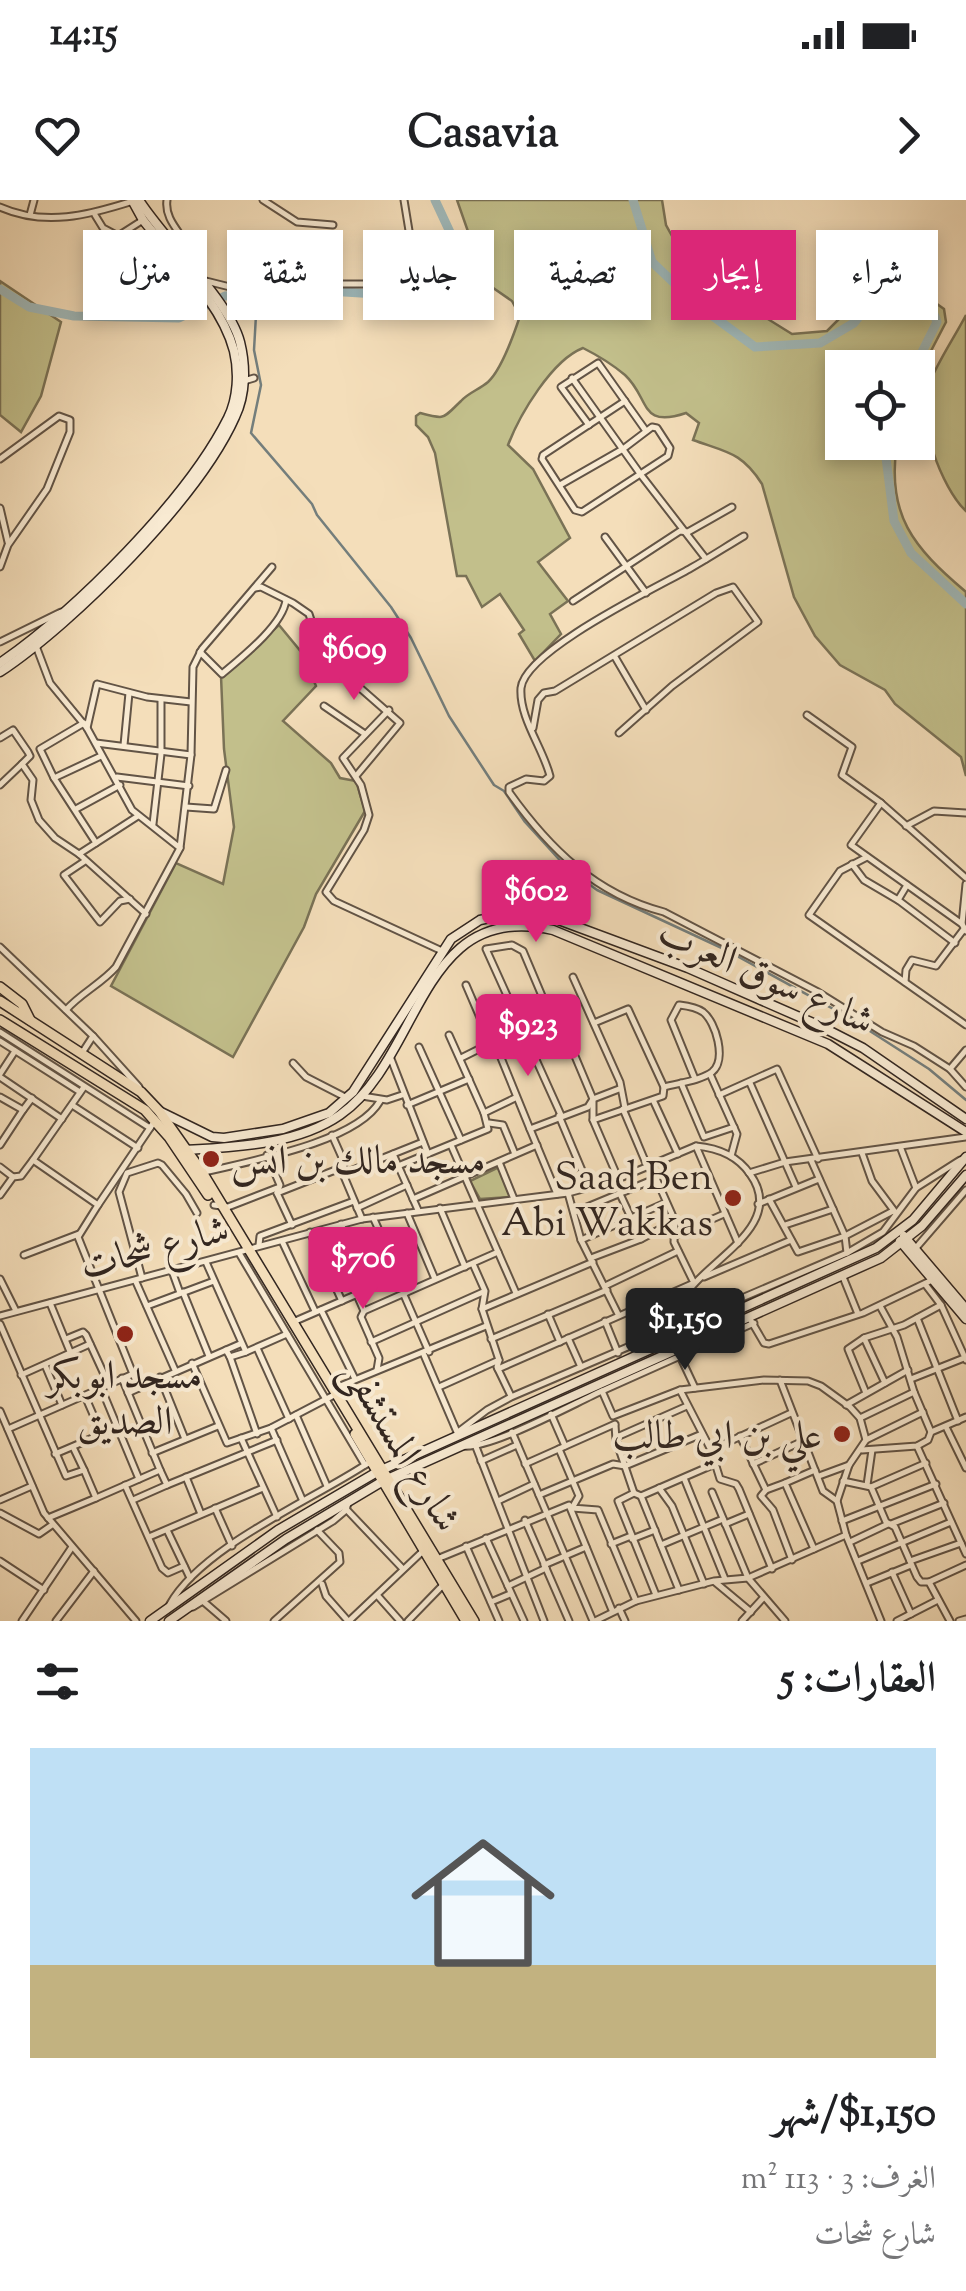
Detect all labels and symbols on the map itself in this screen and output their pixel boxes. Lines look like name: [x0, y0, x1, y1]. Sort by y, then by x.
pin: $609: [295, 618, 413, 703]
pin: $602: [477, 860, 595, 945]
street label: شارع سوق العرب: [647, 906, 883, 1053]
pin: $923: [469, 994, 587, 1079]
place label: مسجد مالك بن انس: [231, 1135, 486, 1192]
marker: مسجد مالك بن انس: [200, 1148, 222, 1170]
place label: Saad Ben Abi Wakkas: [501, 1151, 713, 1254]
marker: Saad Ben Abi Wakkas: [722, 1187, 744, 1209]
street label: شارع شحات: [74, 1203, 236, 1299]
pin: $706: [304, 1227, 422, 1312]
pin: $1,150: [604, 1288, 766, 1373]
marker: مسجد ابوبكر الصديق: [114, 1323, 136, 1345]
place label: مسجد ابوبكر الصديق: [44, 1350, 202, 1453]
street label: شارع المستشفى: [324, 1350, 473, 1545]
place label: علي بن ابي طالب: [612, 1410, 822, 1473]
marker: علي بن ابي طالب: [831, 1423, 853, 1445]

